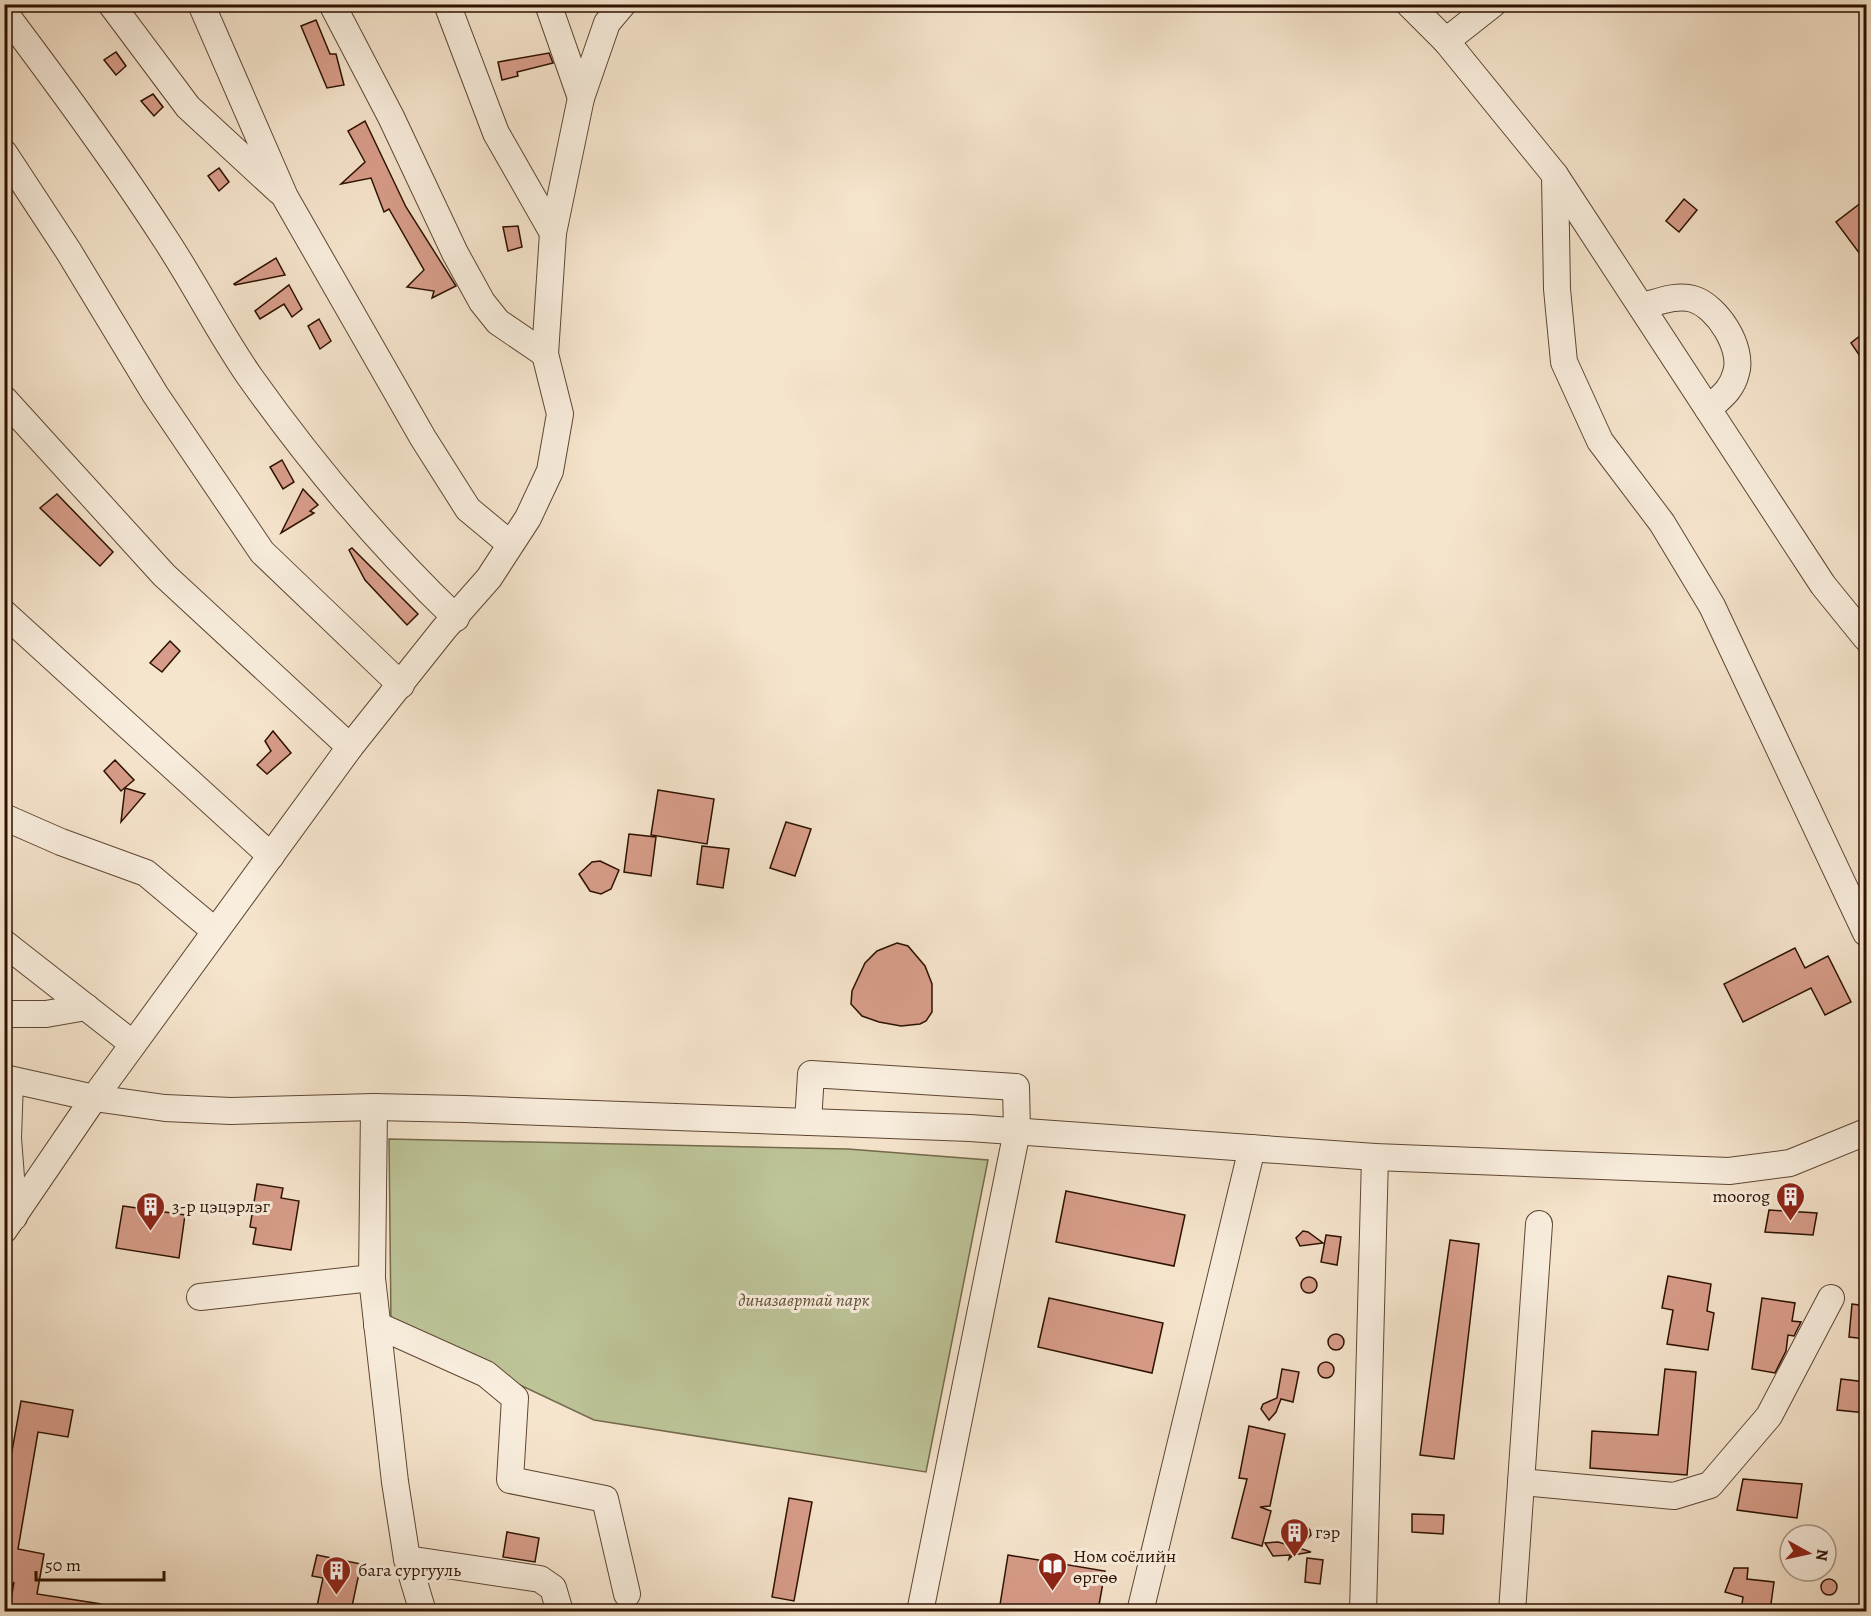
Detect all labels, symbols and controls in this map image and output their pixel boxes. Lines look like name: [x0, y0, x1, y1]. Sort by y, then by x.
building icon: moorog: [1775, 1180, 1807, 1222]
place label: moorog: [1712, 1184, 1770, 1208]
building icon: 3-р цэцэрлэг: [135, 1190, 167, 1232]
place label: 3-р цэцэрлэг: [172, 1194, 271, 1218]
park label: диназавртай парк: [738, 1288, 870, 1312]
building icon: гэр: [1278, 1516, 1310, 1558]
place label: гэр: [1315, 1520, 1340, 1544]
north arrow: [1778, 1523, 1838, 1583]
scale bar: [36, 1544, 164, 1582]
place label: Ном соёлийн өргөө: [1073, 1544, 1176, 1589]
text: N: [1810, 1548, 1834, 1563]
library icon: Ном соёлийн өргөө: [1036, 1550, 1068, 1592]
text: 50 m: [45, 1553, 81, 1577]
building icon: бага сургууль: [321, 1554, 353, 1596]
place label: бага сургууль: [358, 1558, 461, 1582]

